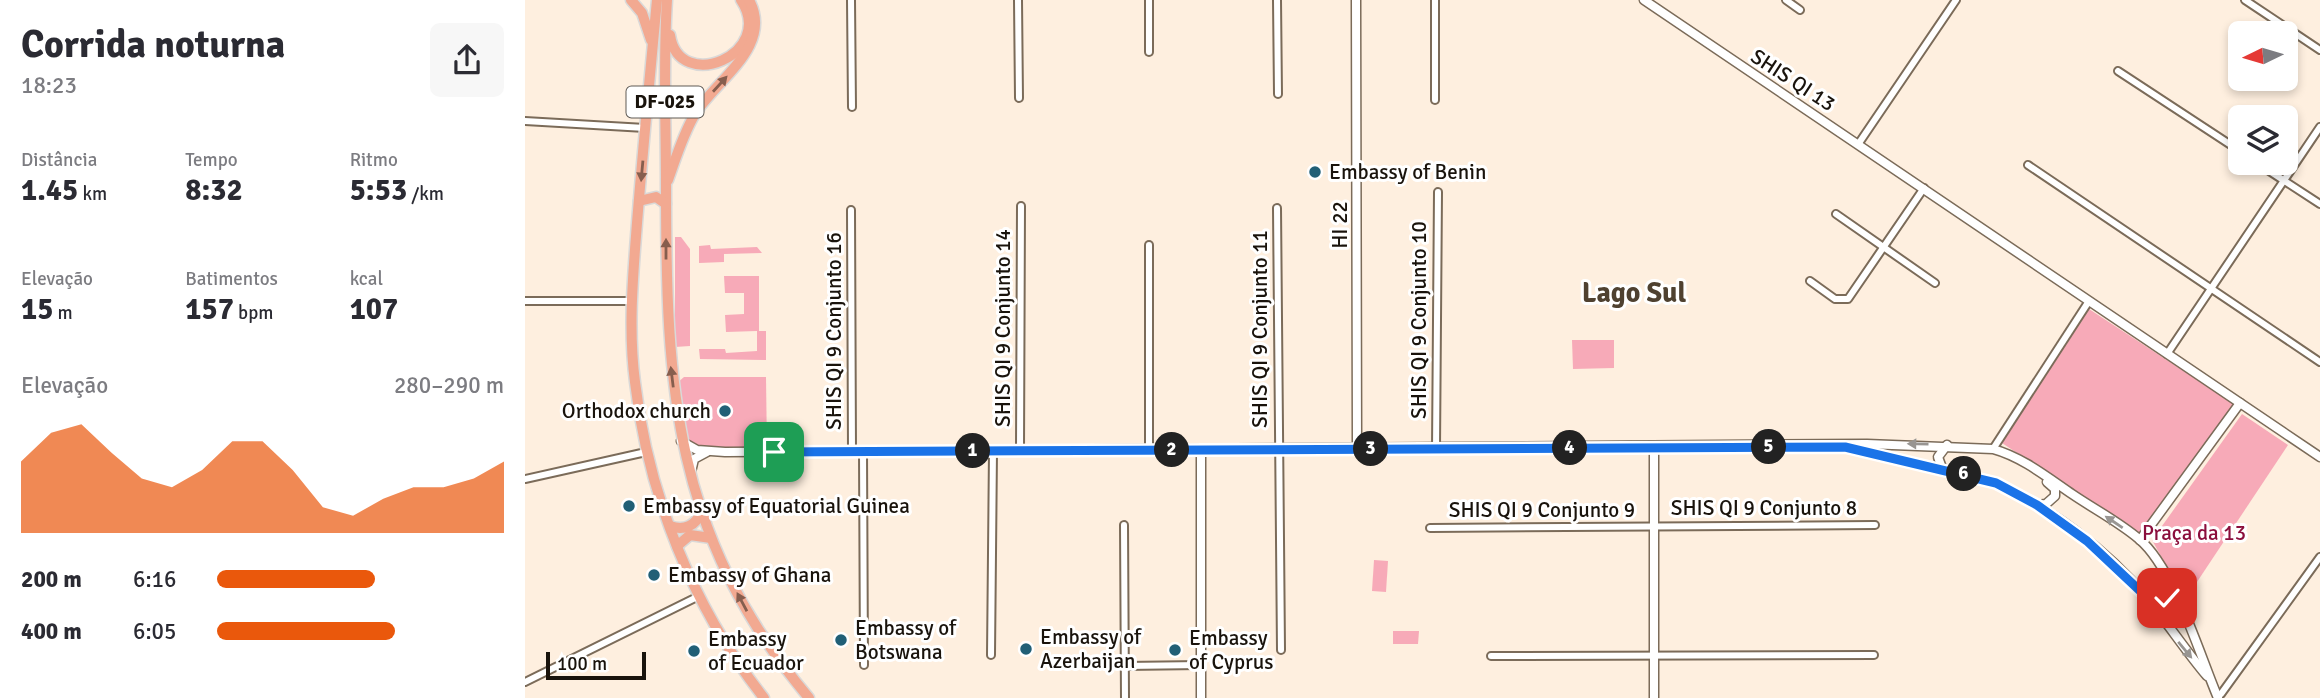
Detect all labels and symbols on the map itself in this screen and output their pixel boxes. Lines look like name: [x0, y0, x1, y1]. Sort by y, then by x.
north arrow: [2228, 21, 2298, 91]
street label: SHIS QI 13: [1746, 43, 1840, 117]
one-way arrow: [712, 75, 728, 93]
road number: DF-025: [627, 86, 703, 118]
place label: Embassy of Benin: [1329, 159, 1486, 185]
one-way arrow: [636, 160, 647, 182]
marker: Embassy of Benin: [1307, 164, 1323, 180]
street label: HI 22: [1327, 201, 1353, 249]
street label: SHIS QI 9 Conjunto 10: [1406, 221, 1432, 419]
street label: SHIS QI 9 Conjunto 14: [990, 229, 1016, 427]
street label: SHIS QI 9 Conjunto 11: [1247, 230, 1273, 428]
street label: SHIS QI 9 Conjunto 16: [821, 232, 847, 430]
one-way arrow: [660, 238, 672, 260]
district label: Lago Sul: [1582, 276, 1686, 310]
one-way arrow: [667, 366, 678, 388]
place label: Orthodox church: [562, 398, 711, 424]
marker: Orthodox church: [717, 403, 733, 419]
pin: [744, 422, 804, 482]
pin: 4: [1553, 430, 1587, 466]
pin: 5: [1751, 430, 1787, 464]
pin: 3: [1353, 432, 1389, 466]
pin: 2: [1155, 433, 1189, 468]
pin: 1: [955, 434, 991, 468]
one-way arrow: [1907, 439, 1929, 450]
pin: 6: [1947, 456, 1981, 491]
place label: Embassy of Equatorial Guinea: [643, 493, 910, 519]
street label: SHIS QI 9 Conjunto 8: [1671, 495, 1857, 521]
street label: SHIS QI 9 Conjunto 9: [1449, 497, 1635, 523]
marker: Embassy of Equatorial Guinea: [621, 498, 637, 514]
one-way arrow: [2105, 515, 2123, 529]
park label: Praça da 13: [2142, 520, 2246, 546]
place label: Embassy of Ghana: [668, 562, 831, 588]
marker: Embassy of Ghana: [646, 567, 662, 583]
pin: [2137, 568, 2197, 628]
one-way arrow: [737, 592, 748, 612]
place label: Embassy of Botswana: [855, 615, 957, 665]
place label: Embassy of Azerbaijan: [1040, 624, 1142, 674]
place label: Embassy of Cyprus: [1189, 625, 1273, 675]
place label: Embassy of Ecuador: [708, 626, 804, 676]
marker: Embassy of Botswana: [833, 632, 849, 648]
marker: Embassy of Azerbaijan: [1018, 641, 1034, 657]
marker: Embassy of Cyprus: [1167, 642, 1183, 658]
one-way arrow: [2177, 642, 2192, 659]
marker: Embassy of Ecuador: [686, 643, 702, 659]
scale bar: [546, 649, 646, 681]

